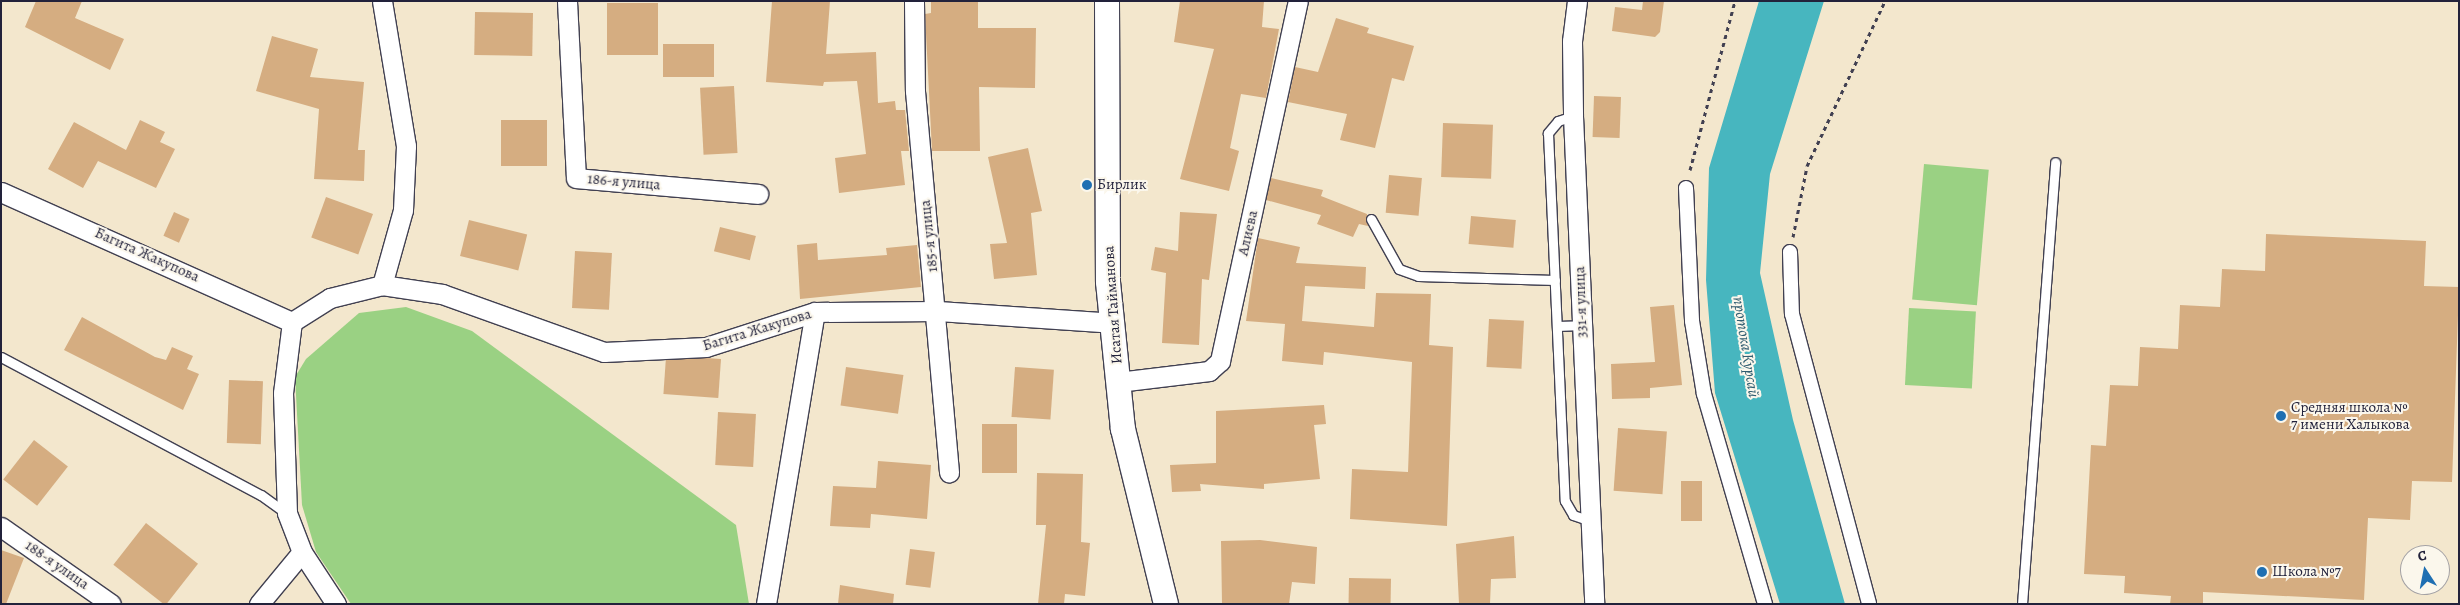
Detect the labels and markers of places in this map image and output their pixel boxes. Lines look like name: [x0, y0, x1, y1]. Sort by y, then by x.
place label: Бирлик: [1097, 176, 1147, 194]
marker: Бирлик: [1081, 179, 1093, 191]
place label: Средняя школа № 7 имени Халыкова: [2291, 398, 2410, 433]
marker: Средняя школа № 7 имени Халыкова: [2275, 410, 2287, 422]
place label: Школа №7: [2272, 563, 2341, 581]
marker: Школа №7: [2256, 566, 2268, 578]

